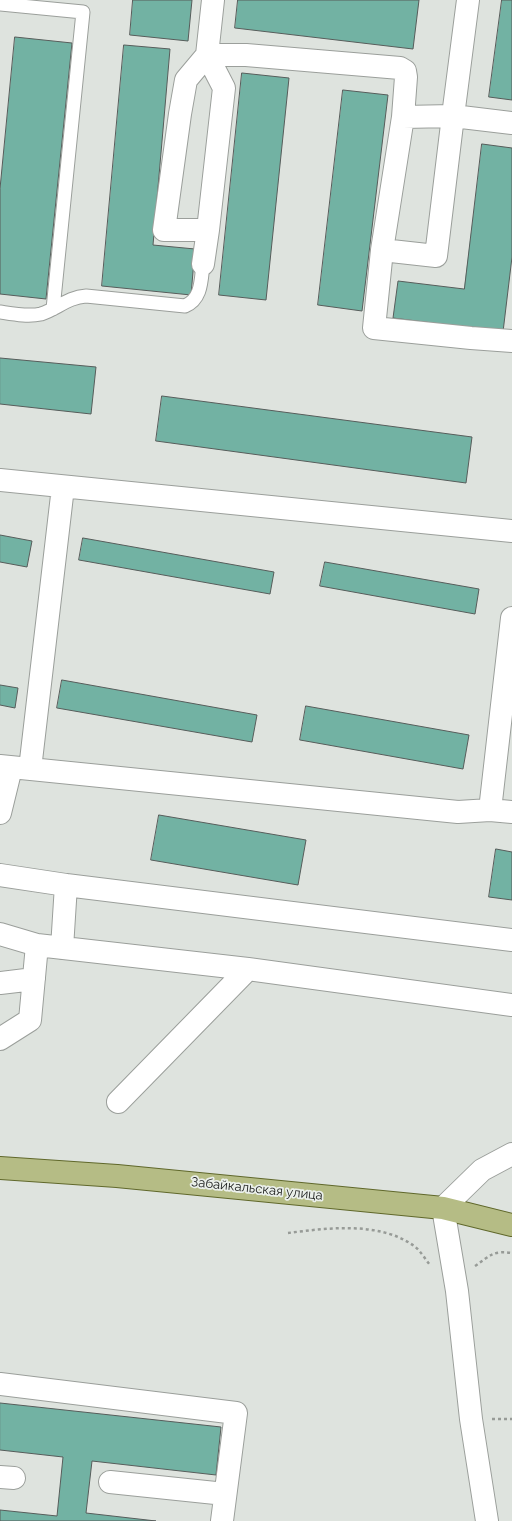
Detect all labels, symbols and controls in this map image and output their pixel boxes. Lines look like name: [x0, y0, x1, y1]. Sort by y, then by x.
street label: Забайкальская улица: [190, 1174, 324, 1204]

